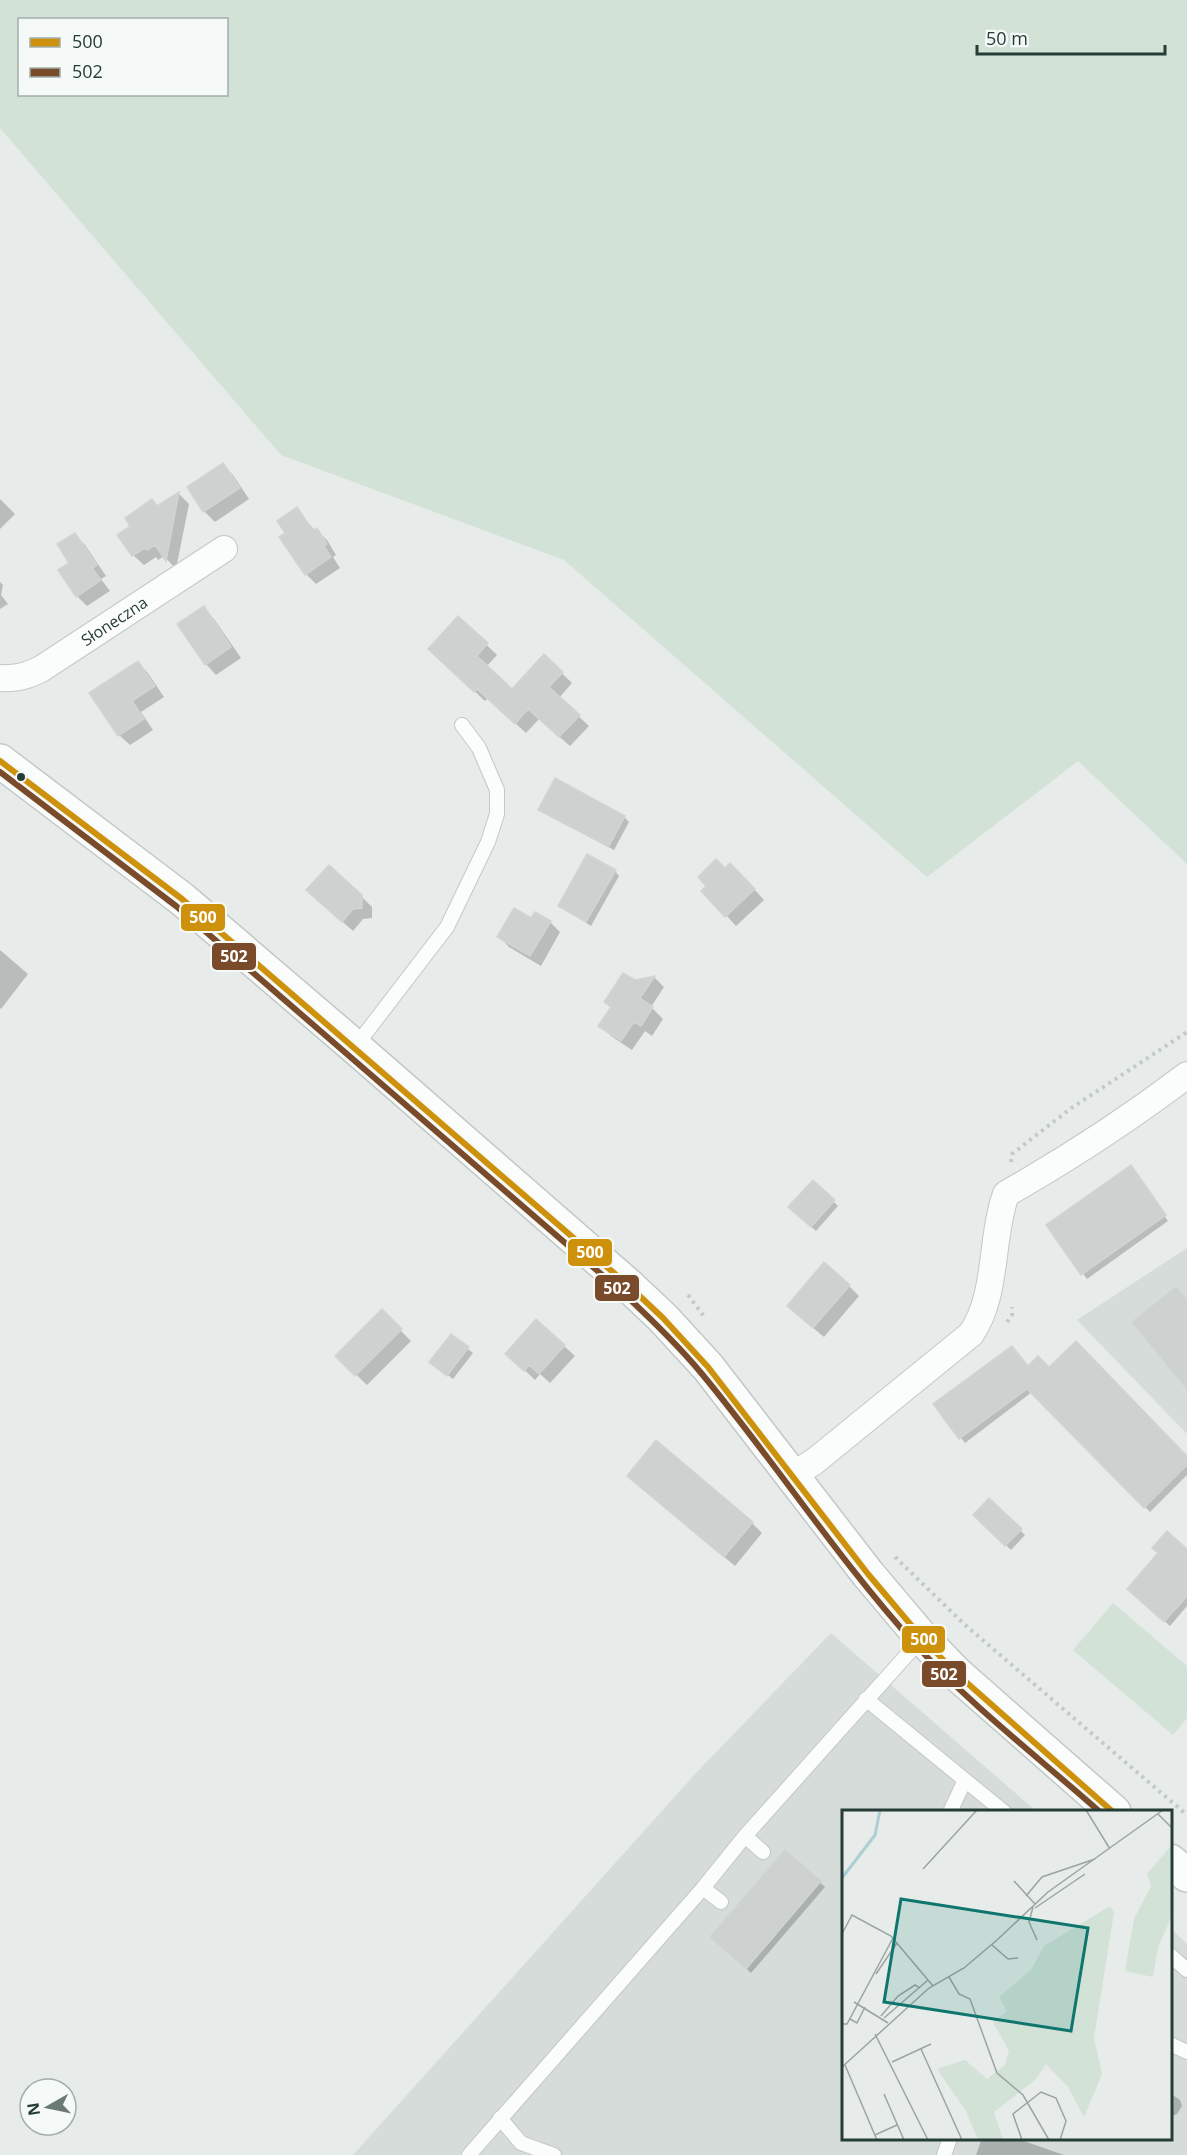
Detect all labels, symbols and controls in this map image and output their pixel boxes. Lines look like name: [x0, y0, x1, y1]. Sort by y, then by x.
legend: [18, 18, 228, 96]
scale bar: [977, 18, 1164, 56]
text: 50 m: [986, 26, 1028, 50]
text: 500: [72, 29, 103, 53]
text: 502: [72, 59, 103, 83]
street label: Słoneczna: [77, 591, 152, 651]
unlabelled marker: [15, 771, 27, 783]
line badge: 500: [180, 903, 226, 932]
text: 500: [189, 906, 217, 928]
line badge: 502: [211, 942, 257, 971]
text: 502: [220, 945, 248, 967]
line badge: 500: [567, 1238, 613, 1267]
text: 500: [576, 1241, 604, 1263]
line badge: 502: [594, 1274, 640, 1302]
text: 502: [603, 1277, 631, 1299]
line badge: 500: [901, 1625, 946, 1654]
text: 500: [910, 1628, 938, 1650]
line badge: 502: [921, 1660, 967, 1688]
text: 502: [930, 1663, 958, 1685]
inset map: [842, 1810, 1172, 2140]
north arrow: [18, 2077, 78, 2137]
text: N: [21, 2101, 45, 2117]

